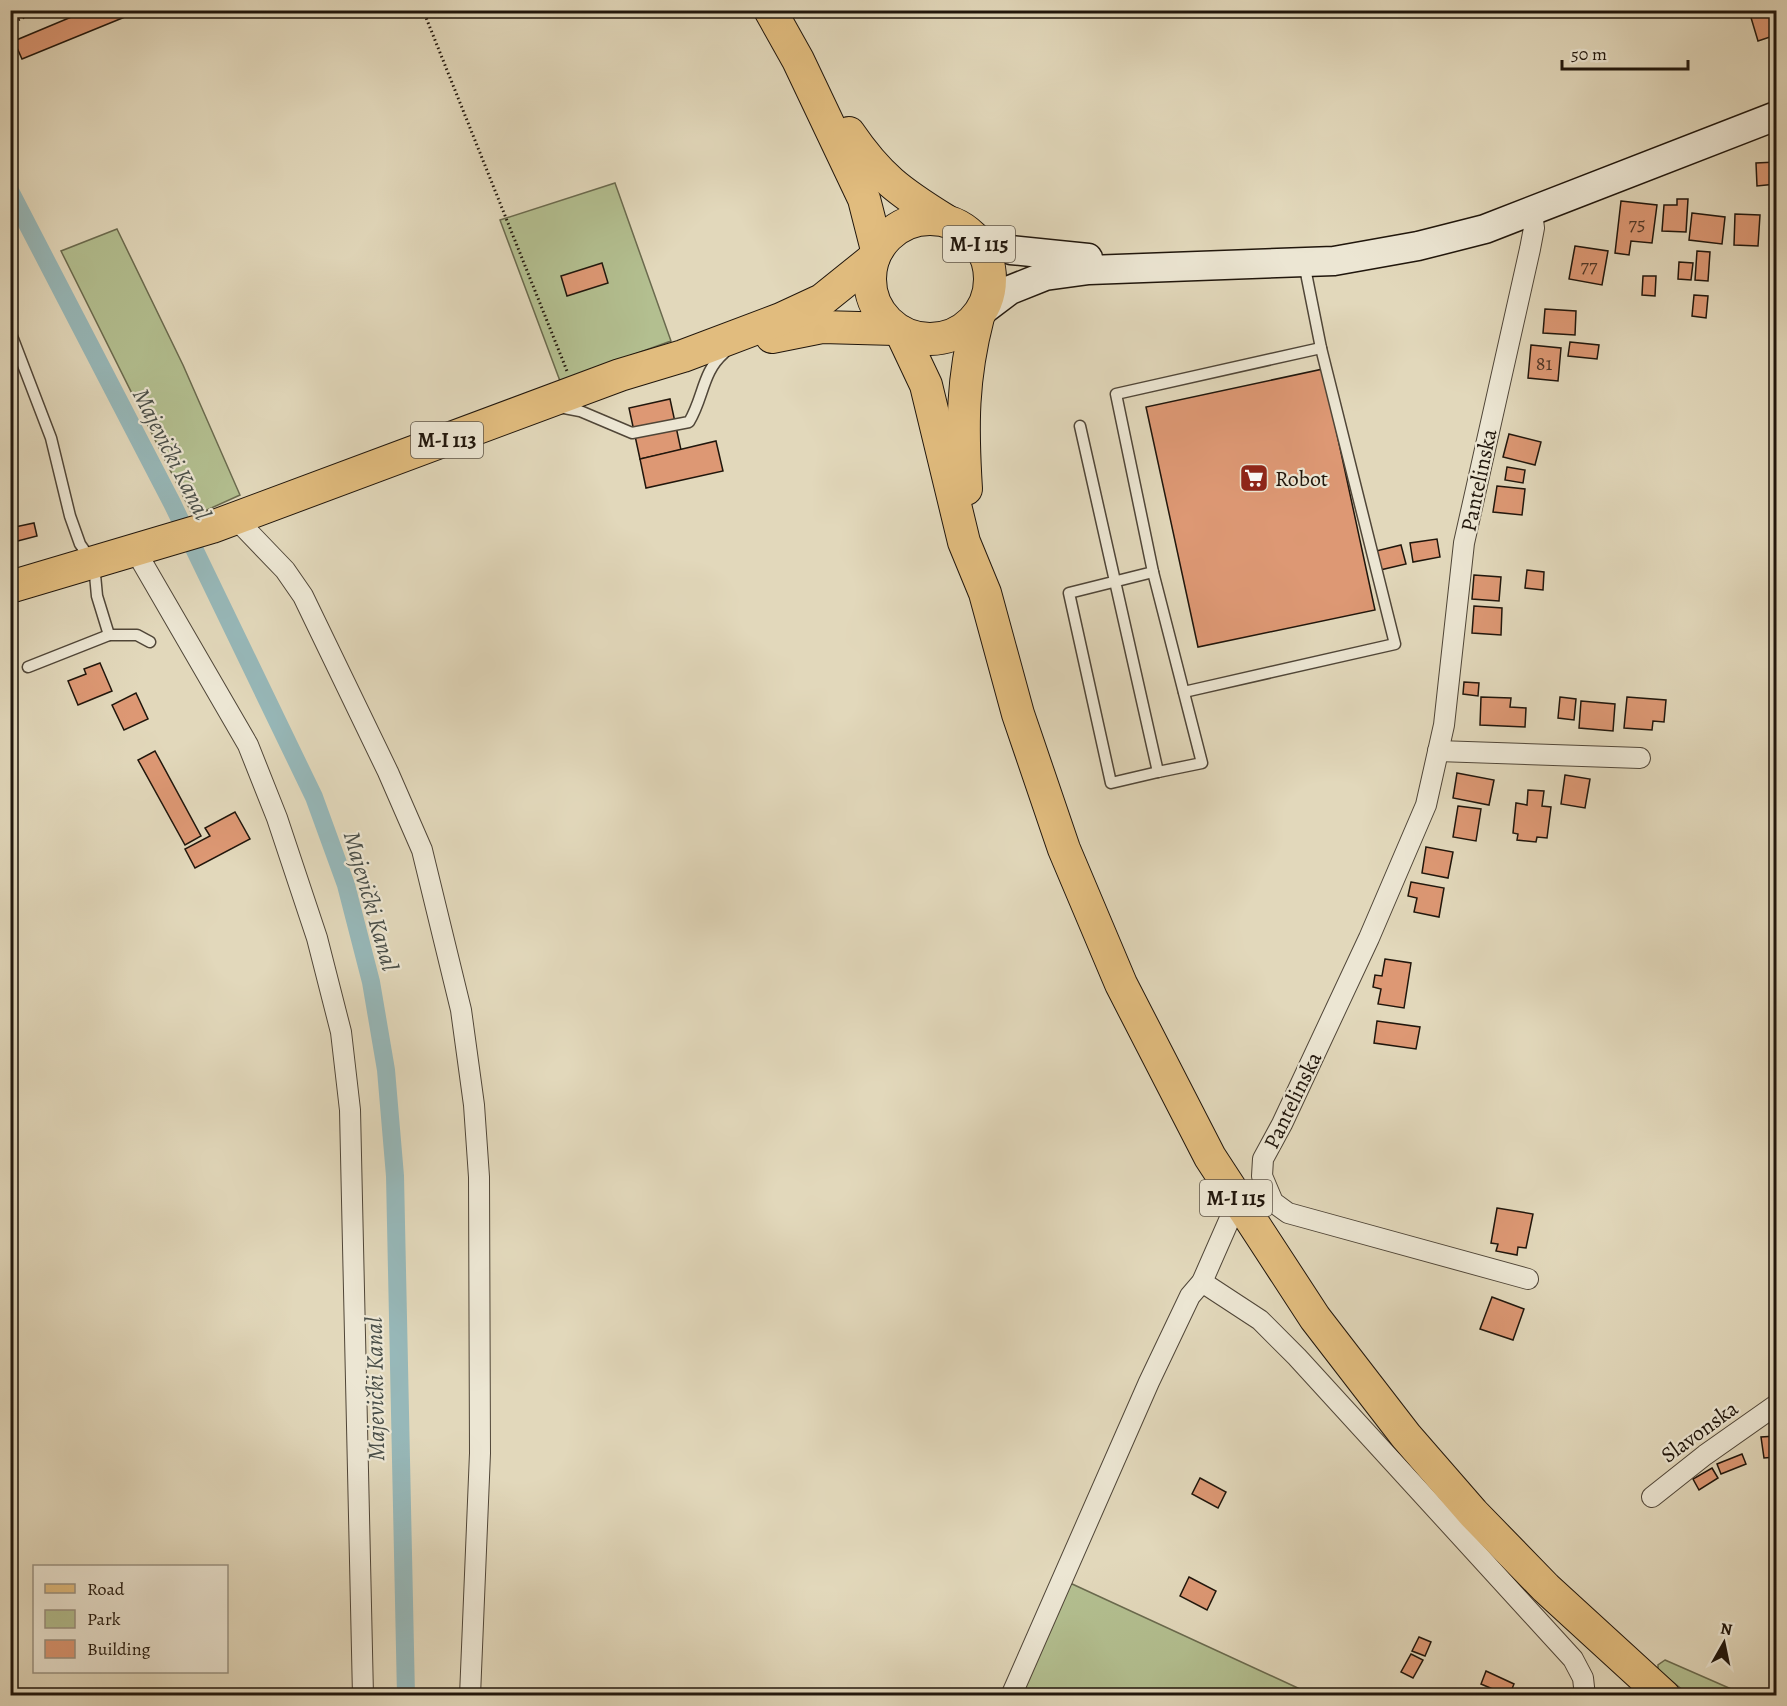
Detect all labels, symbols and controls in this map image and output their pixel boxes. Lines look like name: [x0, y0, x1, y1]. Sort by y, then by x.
scale bar: [1562, 33, 1688, 71]
text: 50 m: [1571, 42, 1607, 66]
house number: 75: [1629, 210, 1646, 237]
road number: M-I 115: [943, 226, 1015, 262]
house number: 77: [1581, 252, 1598, 279]
house number: 81: [1536, 350, 1552, 377]
water label: Majevički Kanal: [125, 383, 219, 525]
road number: M-I 113: [411, 422, 483, 458]
street label: Pantelinska: [1453, 425, 1505, 534]
supermarket icon: Robot: [1238, 462, 1270, 494]
place label: Robot: [1275, 464, 1328, 494]
water label: Majevički Kanal: [336, 827, 406, 975]
street label: Pantelinska: [1257, 1046, 1330, 1154]
road number: M-I 115: [1200, 1180, 1272, 1216]
water label: Majevički Kanal: [358, 1317, 392, 1461]
street label: Slavonska: [1655, 1393, 1745, 1470]
legend: [33, 1565, 228, 1673]
text: Road: [87, 1577, 125, 1601]
text: Park: [87, 1607, 121, 1631]
north arrow: [1694, 1613, 1754, 1673]
text: N: [1719, 1617, 1734, 1641]
text: Building: [87, 1637, 151, 1661]

